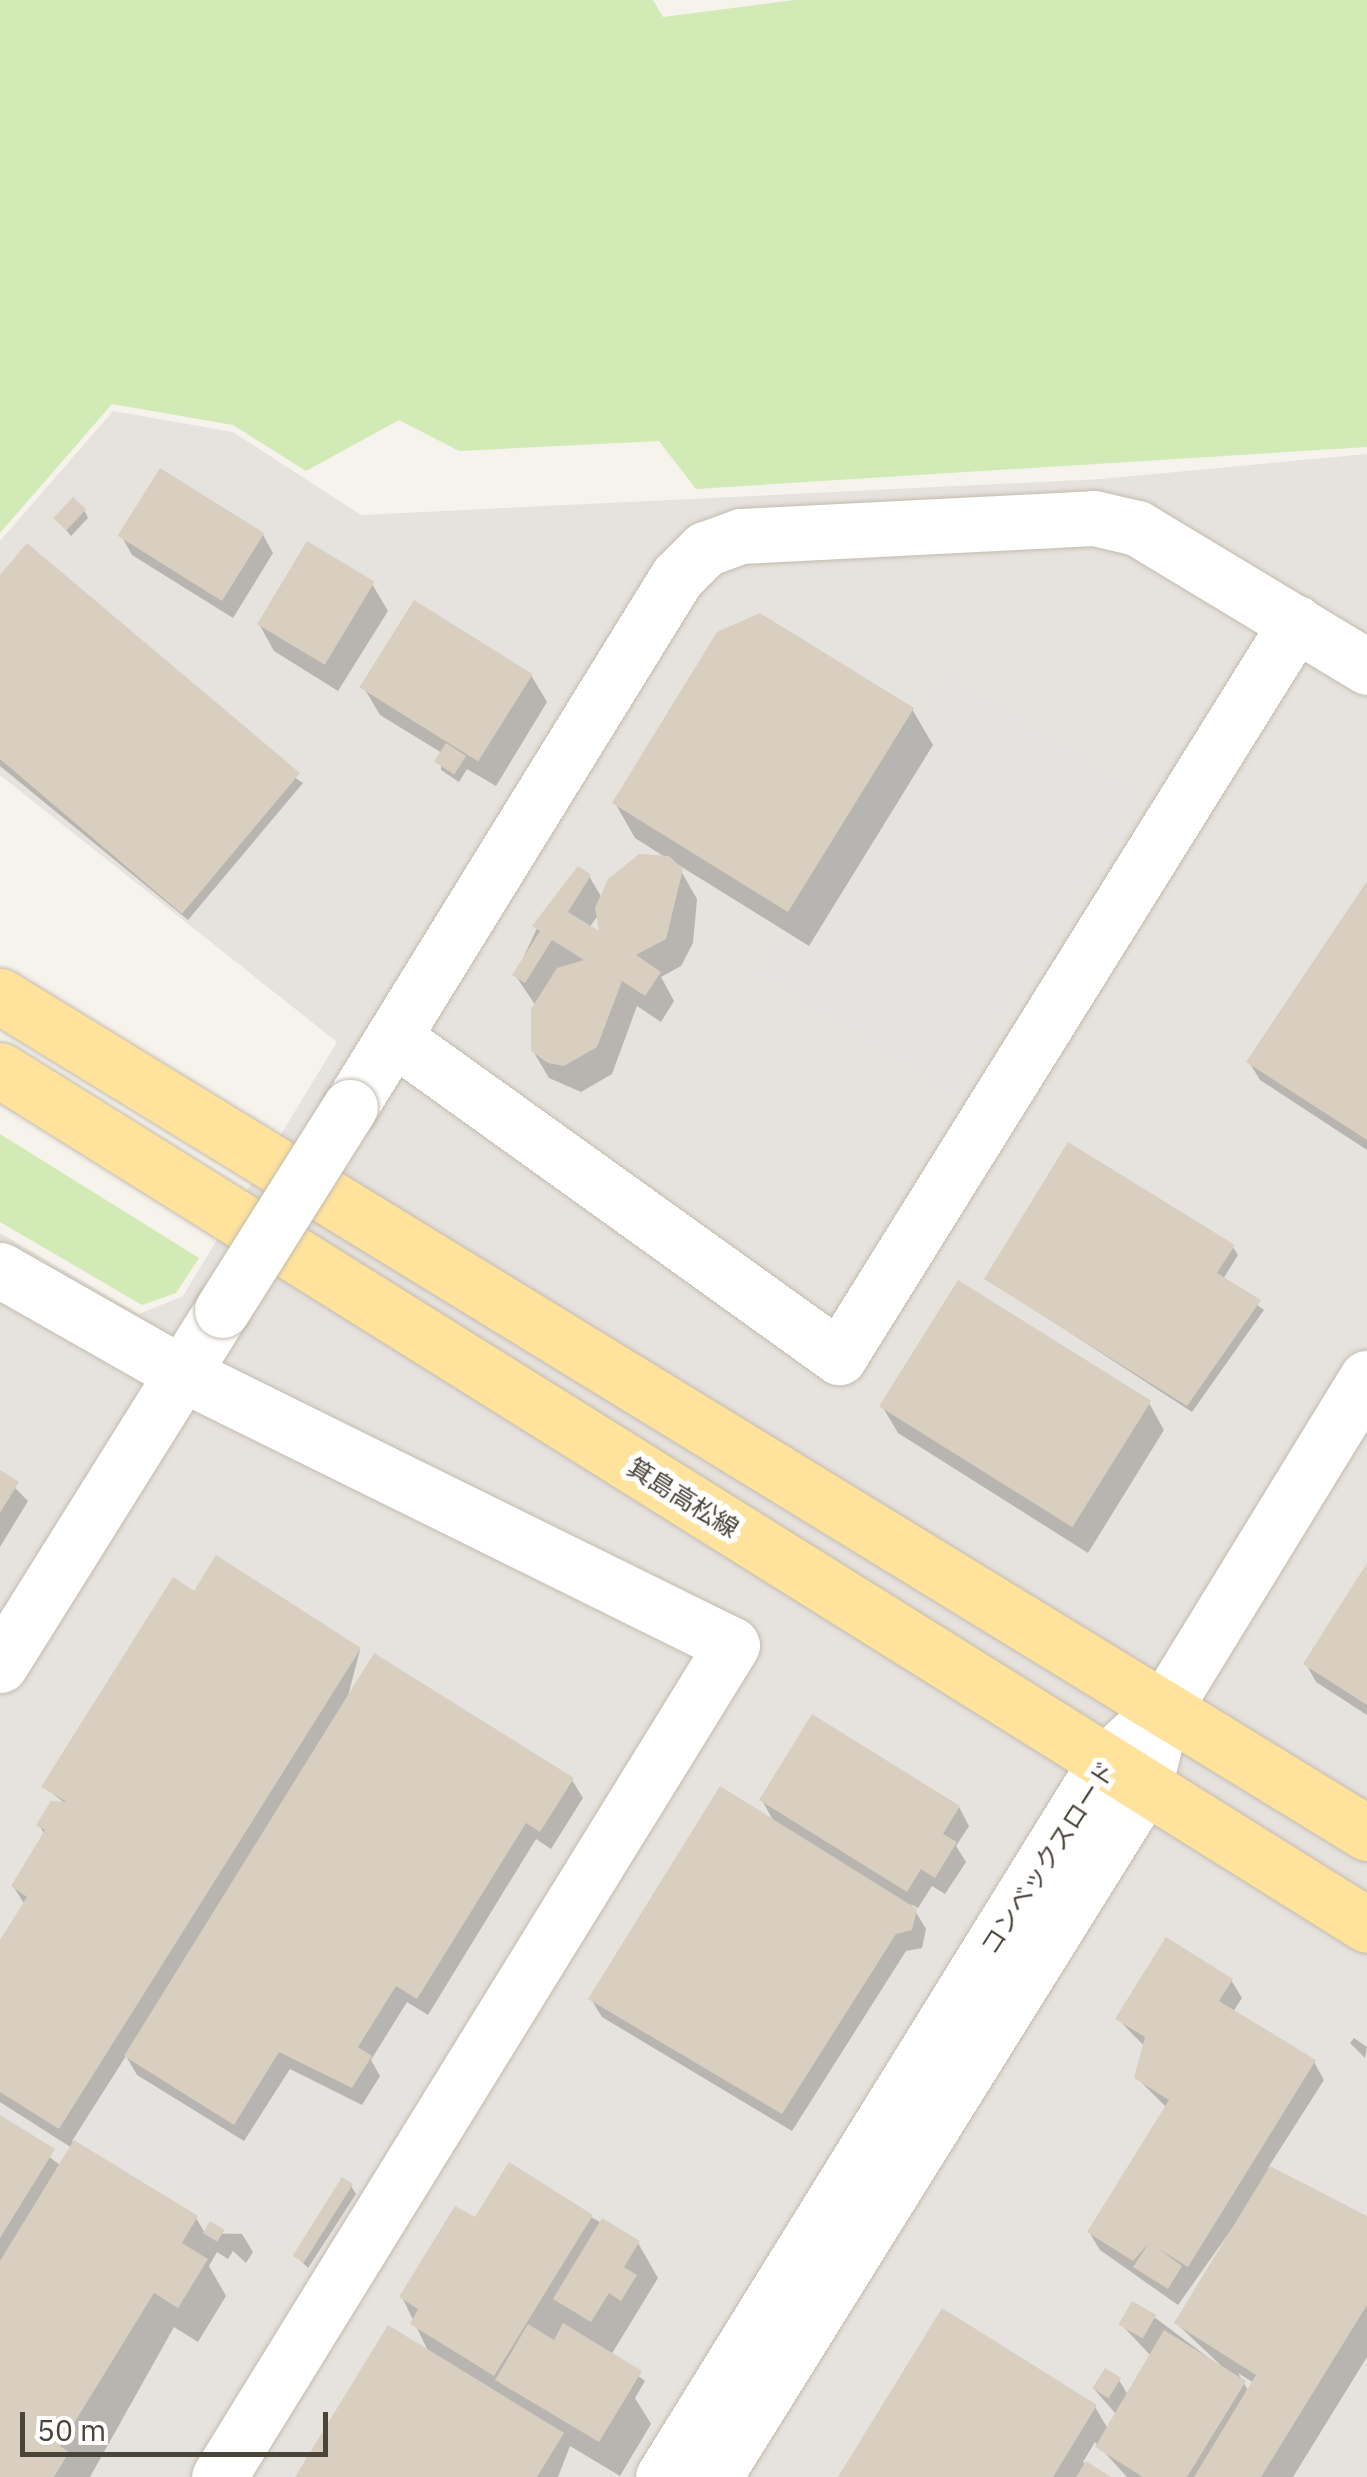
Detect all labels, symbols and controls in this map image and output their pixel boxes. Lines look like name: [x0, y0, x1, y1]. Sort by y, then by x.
street label: 箕島高松線: [622, 1452, 744, 1544]
street label: コンベックスロード: [974, 1755, 1122, 1961]
scale bar: [25, 2392, 332, 2454]
text: 50 m: [37, 2410, 106, 2449]

